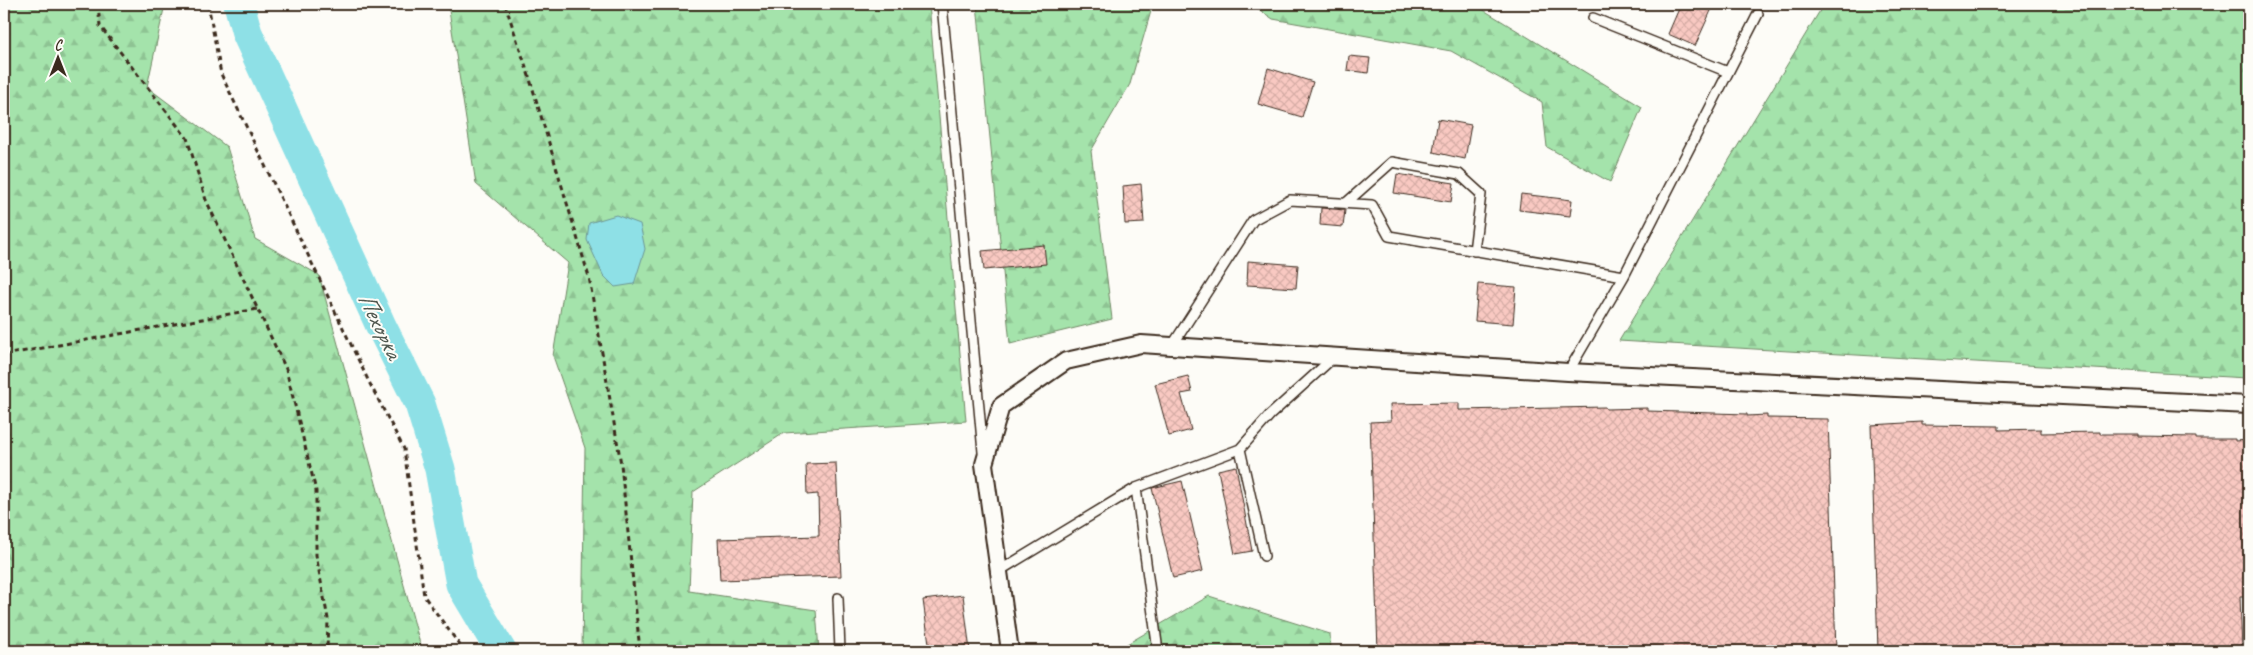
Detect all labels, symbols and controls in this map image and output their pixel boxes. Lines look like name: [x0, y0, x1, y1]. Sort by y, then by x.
north arrow: [32, 32, 82, 82]
text: С: [55, 37, 64, 54]
water label: Пехорка: [350, 287, 411, 366]

